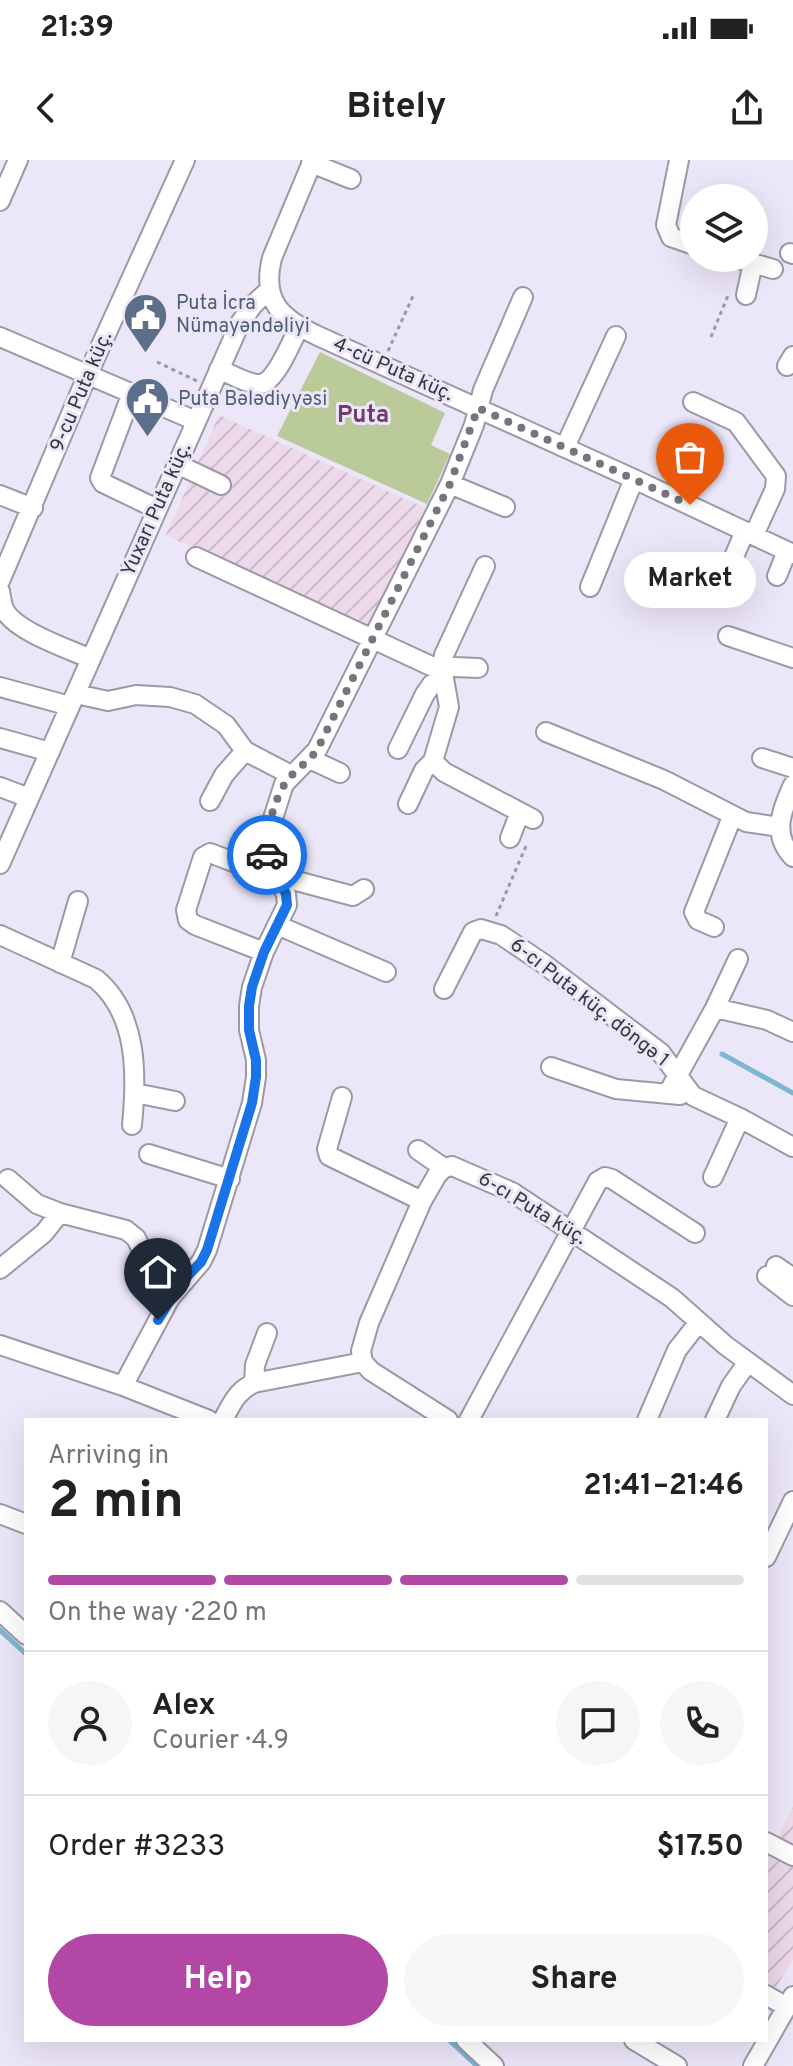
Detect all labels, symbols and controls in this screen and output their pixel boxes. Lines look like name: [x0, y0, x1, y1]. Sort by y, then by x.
text: 21:39: [40, 10, 114, 47]
text: Bitely: [347, 85, 446, 131]
icon: back: [24, 86, 68, 130]
icon: share: [725, 86, 769, 130]
map controls: [680, 184, 768, 272]
button: layers: [680, 184, 768, 272]
place label: Puta İcra Nümayəndəliyi: [176, 290, 310, 340]
public building icon: Puta İcra Nümayəndəliyi: [121, 291, 169, 354]
street label: 9-cu Puta küç.: [45, 328, 119, 456]
street label: 4-cü Puta küç.: [329, 332, 457, 408]
public building icon: Puta Bələdiyyəsi: [123, 376, 171, 439]
place label: Puta Bələdiyyəsi: [178, 387, 327, 413]
district label: Puta: [337, 401, 389, 431]
pin: [656, 423, 724, 505]
icon: bag: [668, 435, 712, 479]
street label: Yuxarı Puta küç.: [116, 439, 198, 581]
callout: Market: [624, 553, 756, 609]
text: Market: [648, 563, 732, 596]
courier: [227, 815, 307, 895]
icon: car: [245, 833, 289, 877]
street label: 6-cı Puta küç. döngə 1: [504, 933, 674, 1073]
street label: 6-cı Puta küç.: [473, 1166, 591, 1252]
pin: [124, 1238, 192, 1320]
icon: home: [136, 1250, 180, 1294]
text: Arriving in: [48, 1440, 169, 1473]
text: 21:41–21:46: [583, 1468, 744, 1505]
text: 2 min: [48, 1470, 184, 1536]
text: On the way · 220 m: [48, 1597, 267, 1630]
button: person: [48, 1681, 132, 1765]
button: chat: [556, 1681, 640, 1765]
button: phone: [660, 1681, 744, 1765]
text: Alex: [152, 1688, 216, 1725]
text: Courier · 4.9: [152, 1725, 289, 1758]
text: Order #3233: [48, 1829, 225, 1866]
text: $17.50: [656, 1829, 744, 1866]
button: Help: [48, 1934, 388, 2026]
button: Share: [404, 1934, 744, 2026]

